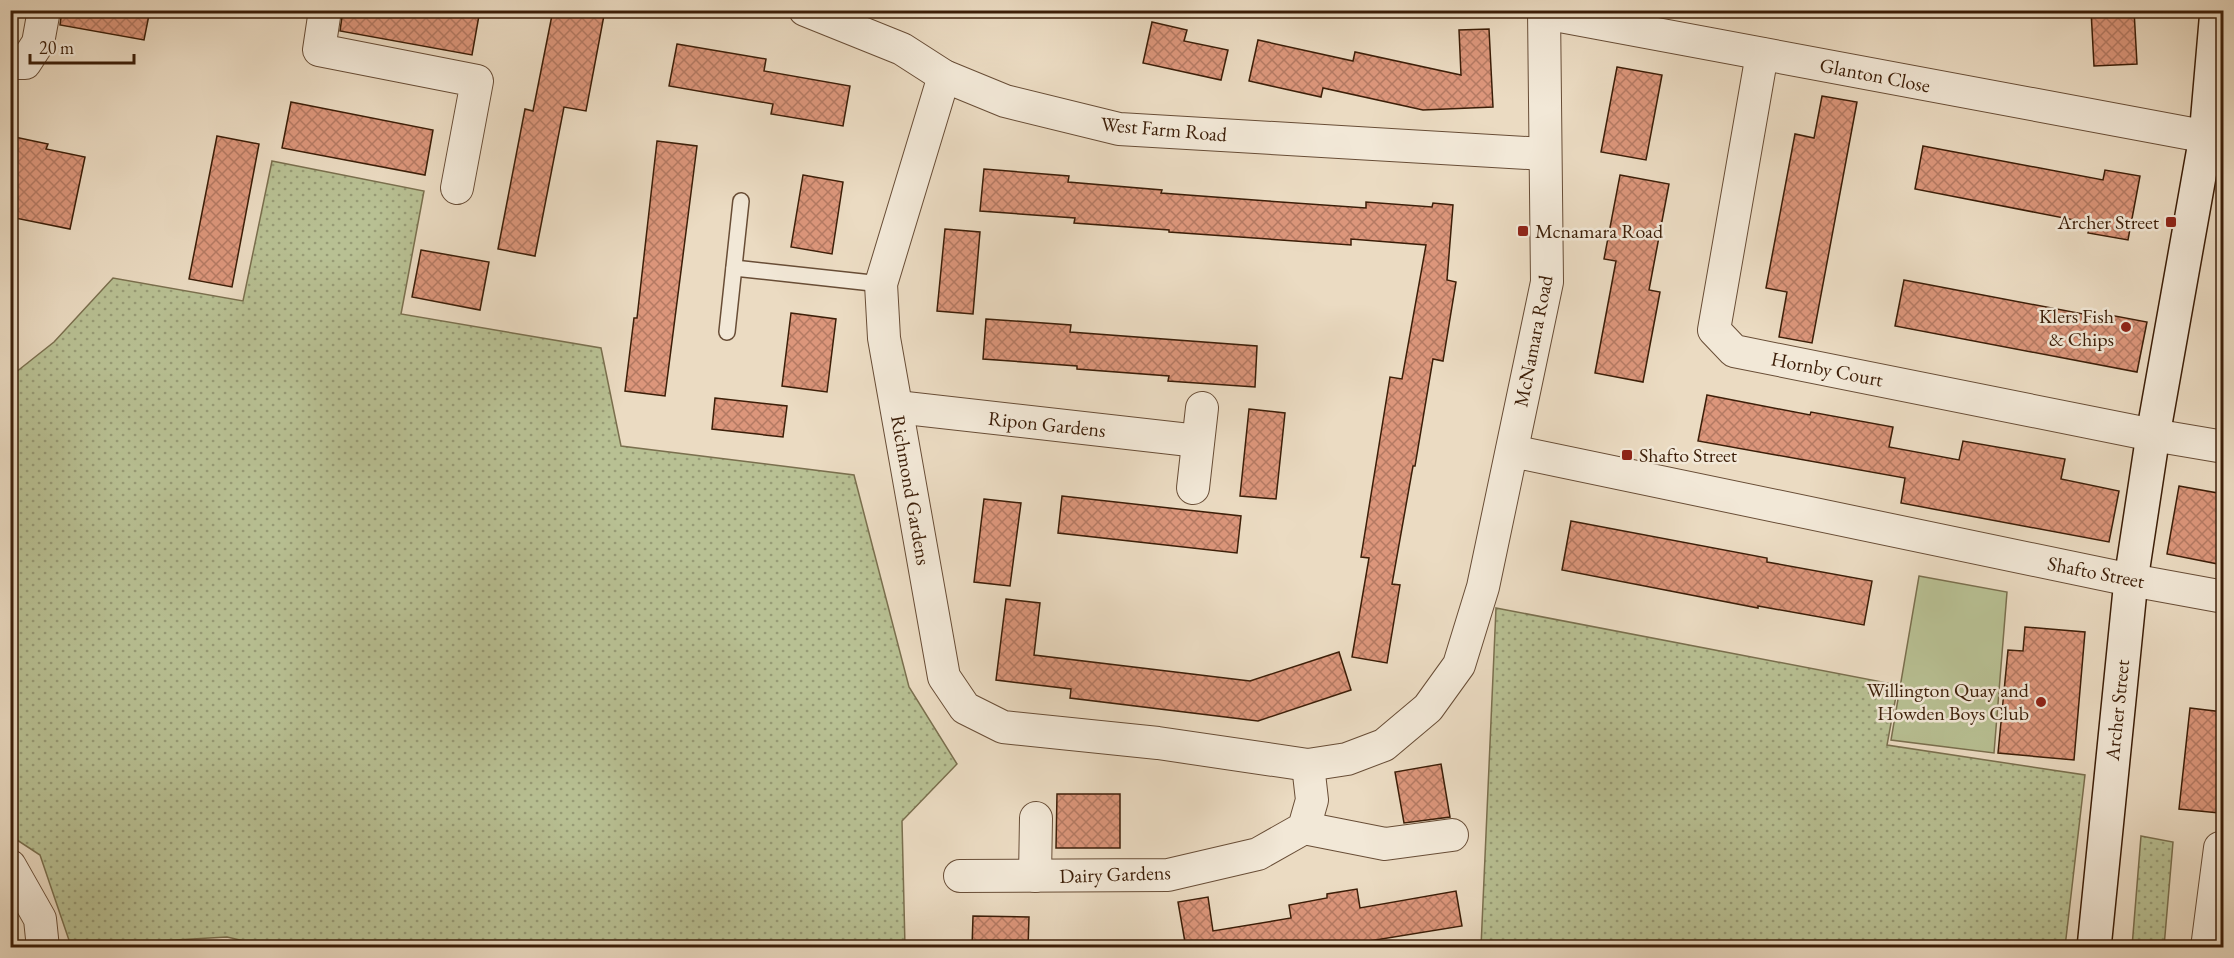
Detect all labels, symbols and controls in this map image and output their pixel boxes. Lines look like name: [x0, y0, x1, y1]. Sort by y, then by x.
scale bar: [30, 27, 134, 65]
text: 20 m: [39, 36, 74, 59]
street label: Glanton Close: [1818, 52, 1933, 98]
street label: West Farm Road: [1100, 111, 1229, 148]
place label: Archer Street: [2057, 209, 2160, 235]
marker: Archer Street: [2164, 215, 2178, 229]
place label: Mcnamara Road: [1535, 218, 1664, 244]
marker: Mcnamara Road: [1516, 224, 1530, 238]
street label: McNamara Road: [1507, 272, 1559, 409]
place label: Klers Fish & Chips: [2039, 303, 2114, 352]
marker: Klers Fish & Chips: [2119, 320, 2133, 334]
street label: Hornby Court: [1769, 345, 1886, 393]
street label: Ripon Gardens: [987, 405, 1107, 443]
street label: Richmond Gardens: [885, 413, 937, 567]
place label: Shafto Street: [1639, 442, 1738, 468]
marker: Shafto Street: [1620, 448, 1634, 462]
street label: Shafto Street: [2045, 550, 2147, 594]
street label: Archer Street: [2099, 658, 2135, 763]
place label: Willington Quay and Howden Boys Club: [1867, 677, 2030, 726]
marker: Willington Quay and Howden Boys Club: [2034, 695, 2048, 709]
street label: Dairy Gardens: [1059, 859, 1171, 889]

